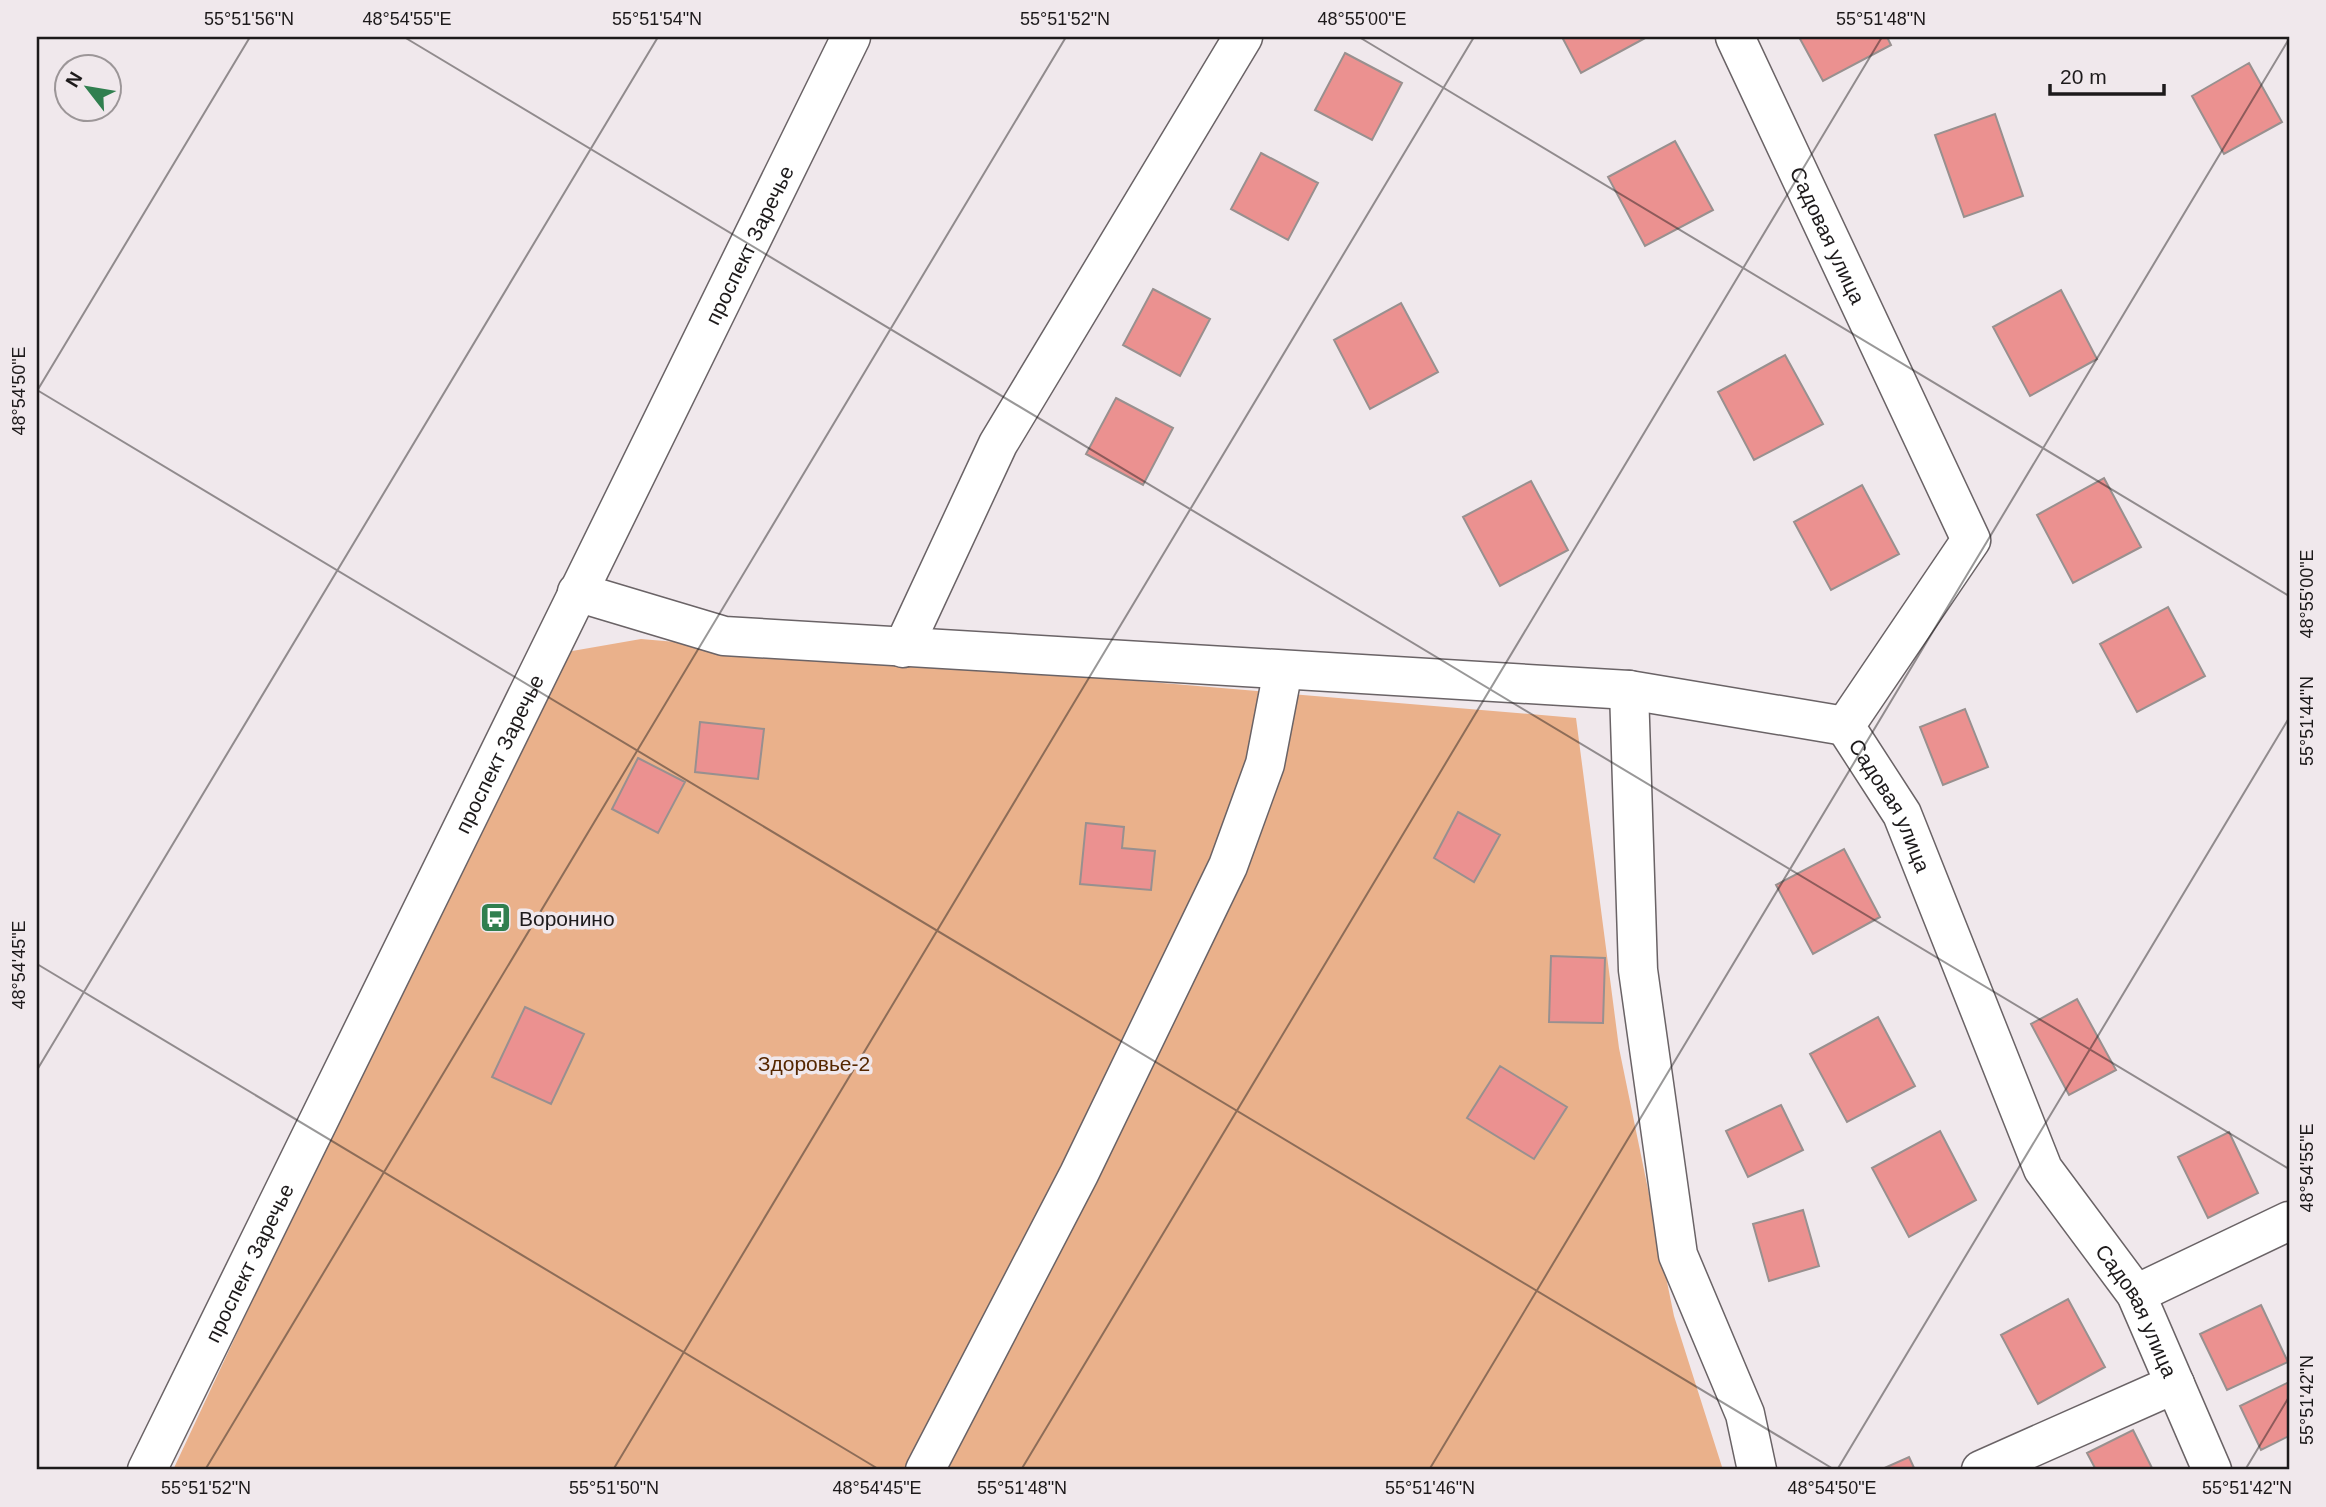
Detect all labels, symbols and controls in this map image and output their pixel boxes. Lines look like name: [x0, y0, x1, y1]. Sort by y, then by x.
text: 55°51'56"N: [204, 9, 294, 29]
text: 48°54'55"E: [362, 9, 452, 29]
text: 55°51'54"N: [612, 9, 702, 29]
text: 55°51'52"N: [1020, 9, 1110, 29]
text: 48°55'00"E: [1317, 9, 1407, 29]
text: 55°51'48"N: [1836, 9, 1926, 29]
north arrow: [52, 52, 122, 122]
scale bar: [2050, 52, 2163, 96]
text: 20 m: [2060, 65, 2107, 88]
text: N: [61, 68, 86, 91]
street label: проспект Заречье: [700, 162, 798, 328]
street label: Садовая улица: [1786, 163, 1870, 308]
text: 48°54'50"E: [9, 346, 29, 436]
text: 48°55'00"E: [2297, 549, 2317, 639]
street label: проспект Заречье: [450, 671, 548, 837]
text: 55°51'44"N: [2297, 676, 2317, 766]
street label: Садовая улица: [1845, 734, 1935, 875]
bus stop icon: Воронино: [479, 901, 513, 935]
place label: Воронино: [519, 907, 615, 930]
text: 48°54'45"E: [9, 920, 29, 1010]
park label: Здоровье-2: [758, 1052, 870, 1075]
text: 48°54'55"E: [2297, 1123, 2317, 1213]
street label: проспект Заречье: [200, 1180, 298, 1346]
street label: Садовая улица: [2091, 1240, 2182, 1381]
text: 55°51'42"N: [2297, 1355, 2317, 1445]
text: 55°51'52"N: [161, 1478, 251, 1498]
text: 55°51'50"N: [569, 1478, 659, 1498]
text: 48°54'45"E: [832, 1478, 922, 1498]
text: 55°51'48"N: [977, 1478, 1067, 1498]
text: 55°51'46"N: [1385, 1478, 1475, 1498]
text: 48°54'50"E: [1787, 1478, 1877, 1498]
text: 55°51'42"N: [2202, 1478, 2292, 1498]

